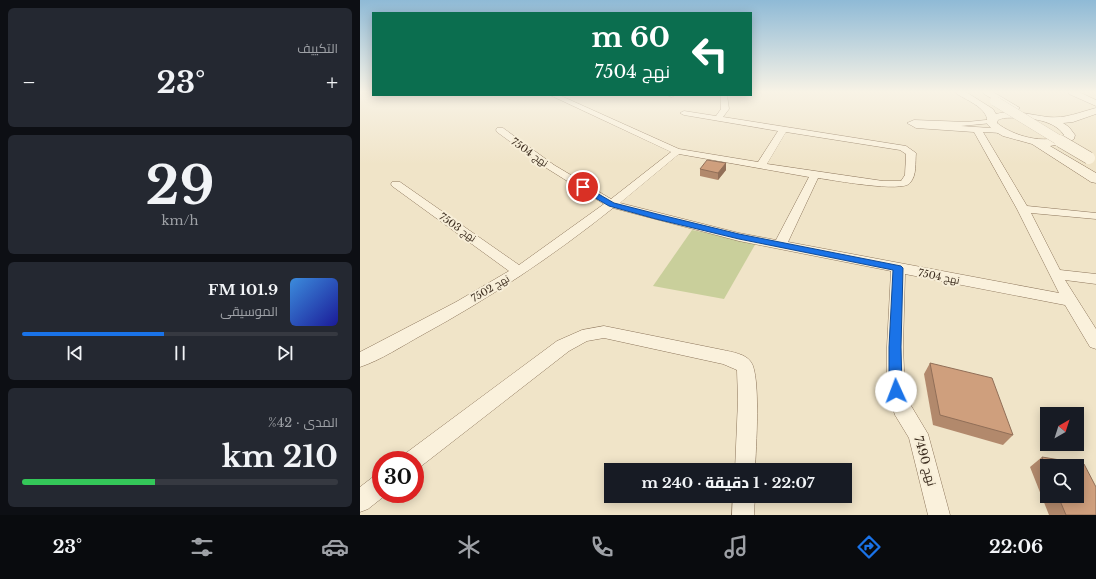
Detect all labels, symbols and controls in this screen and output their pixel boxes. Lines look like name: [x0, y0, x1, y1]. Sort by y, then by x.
text: 60 m: [592, 20, 670, 55]
icon: left: [684, 28, 736, 80]
text: التكييف: [297, 40, 338, 57]
text: نهج 7504: [594, 61, 670, 83]
text: 23°: [157, 64, 205, 101]
text: −: [22, 69, 36, 96]
text: +: [326, 69, 338, 96]
street label: نهج 7504: [509, 135, 551, 170]
text: 29: [146, 154, 214, 218]
pin: [566, 170, 600, 204]
icon: arrive: [572, 176, 594, 198]
street label: نهج 7503: [437, 210, 479, 245]
text: km/h: [162, 212, 198, 229]
street label: نهج 7504: [917, 266, 961, 287]
street label: نهج 7502: [469, 272, 512, 305]
text: 101.9 FM: [208, 280, 278, 299]
text: الموسيقى: [220, 303, 278, 320]
icon: previous: [64, 342, 86, 364]
icon: pause: [169, 342, 191, 364]
icon: next: [274, 342, 296, 364]
position arrow: [875, 370, 917, 412]
north arrow: [1040, 407, 1084, 451]
map controls: [1040, 407, 1084, 503]
text: المدى · 42%: [268, 414, 338, 431]
street label: نهج 7490: [910, 434, 940, 488]
text: 210 km: [222, 438, 338, 475]
speed limit sign: 30: [372, 451, 424, 503]
button: search: [1040, 459, 1084, 503]
text: 22:07 · 1 دقيقة · 240 m: [641, 473, 815, 492]
icon: filters: [188, 533, 216, 561]
icon: car: [321, 533, 349, 561]
icon: climate: [455, 533, 483, 561]
icon: phone: [588, 533, 616, 561]
icon: music: [722, 533, 750, 561]
icon: directions: [855, 533, 883, 561]
text: 23°: [53, 536, 82, 558]
text: 22:06: [989, 536, 1043, 558]

